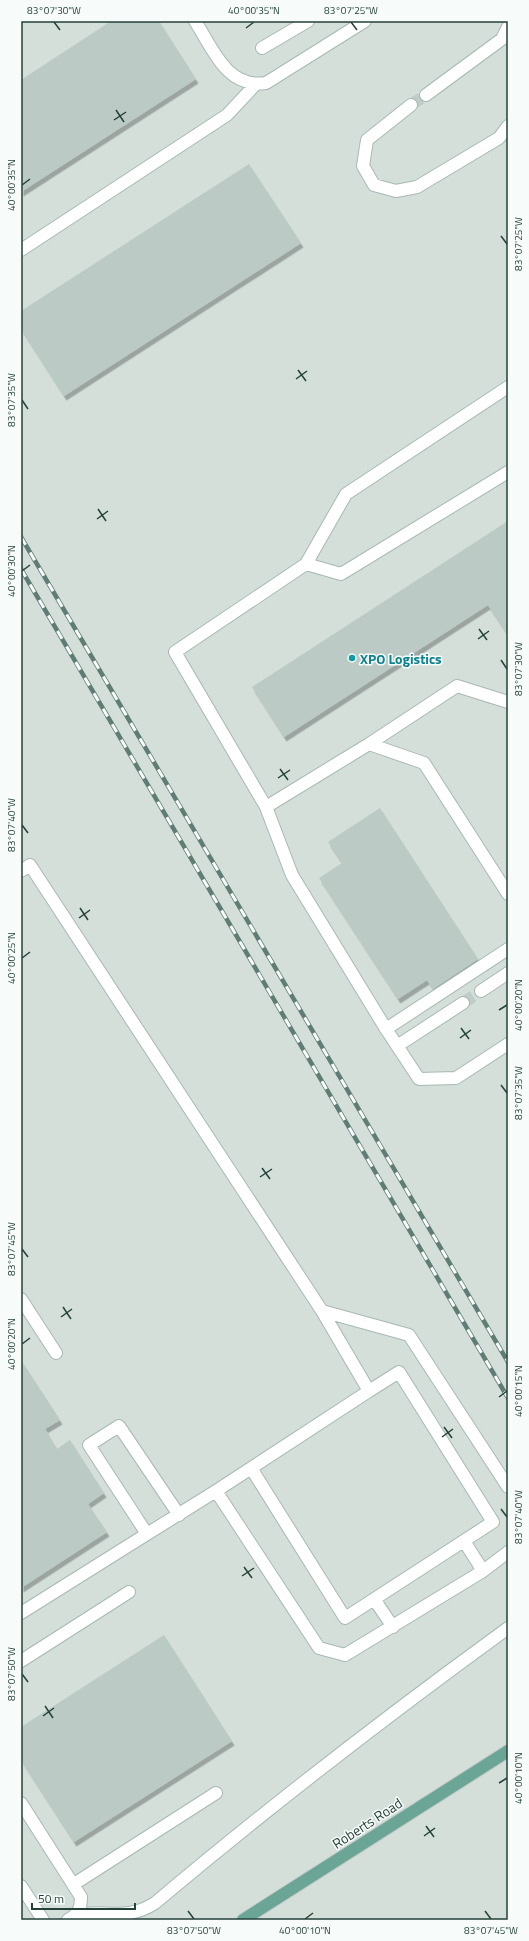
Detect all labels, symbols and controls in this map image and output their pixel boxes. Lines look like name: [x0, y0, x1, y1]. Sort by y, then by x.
text: 83°07'30"W: [27, 3, 81, 18]
text: 40°00'35"N: [228, 3, 280, 18]
text: 83°07'25"W: [324, 3, 378, 18]
text: 40°00'35"N: [4, 159, 19, 211]
text: 83°07'25"W: [511, 217, 526, 271]
text: 83°07'35"W: [4, 373, 19, 427]
text: 40°00'30"N: [4, 545, 19, 597]
text: 83°07'30"W: [511, 642, 526, 696]
place label: XPO Logistics: [360, 648, 442, 669]
marker: XPO Logistics: [347, 653, 357, 663]
text: 83°07'40"W: [4, 798, 19, 852]
text: 40°00'25"N: [4, 932, 19, 984]
text: 40°00'20"N: [511, 979, 526, 1031]
text: 83°07'35"W: [511, 1066, 526, 1120]
text: 83°07'45"W: [4, 1222, 19, 1276]
text: 40°00'20"N: [4, 1318, 19, 1370]
text: 40°00'15"N: [511, 1365, 526, 1417]
text: 83°07'40"W: [511, 1490, 526, 1544]
text: 83°07'50"W: [4, 1647, 19, 1701]
text: 40°00'10"N: [511, 1752, 526, 1804]
street label: Roberts Road: [328, 1792, 406, 1854]
scale bar: [32, 1885, 135, 1911]
text: 50 m: [38, 1889, 64, 1908]
text: 83°07'50"W: [167, 1923, 221, 1938]
text: 40°00'10"N: [279, 1923, 331, 1938]
text: 83°07'45"W: [464, 1923, 518, 1938]

